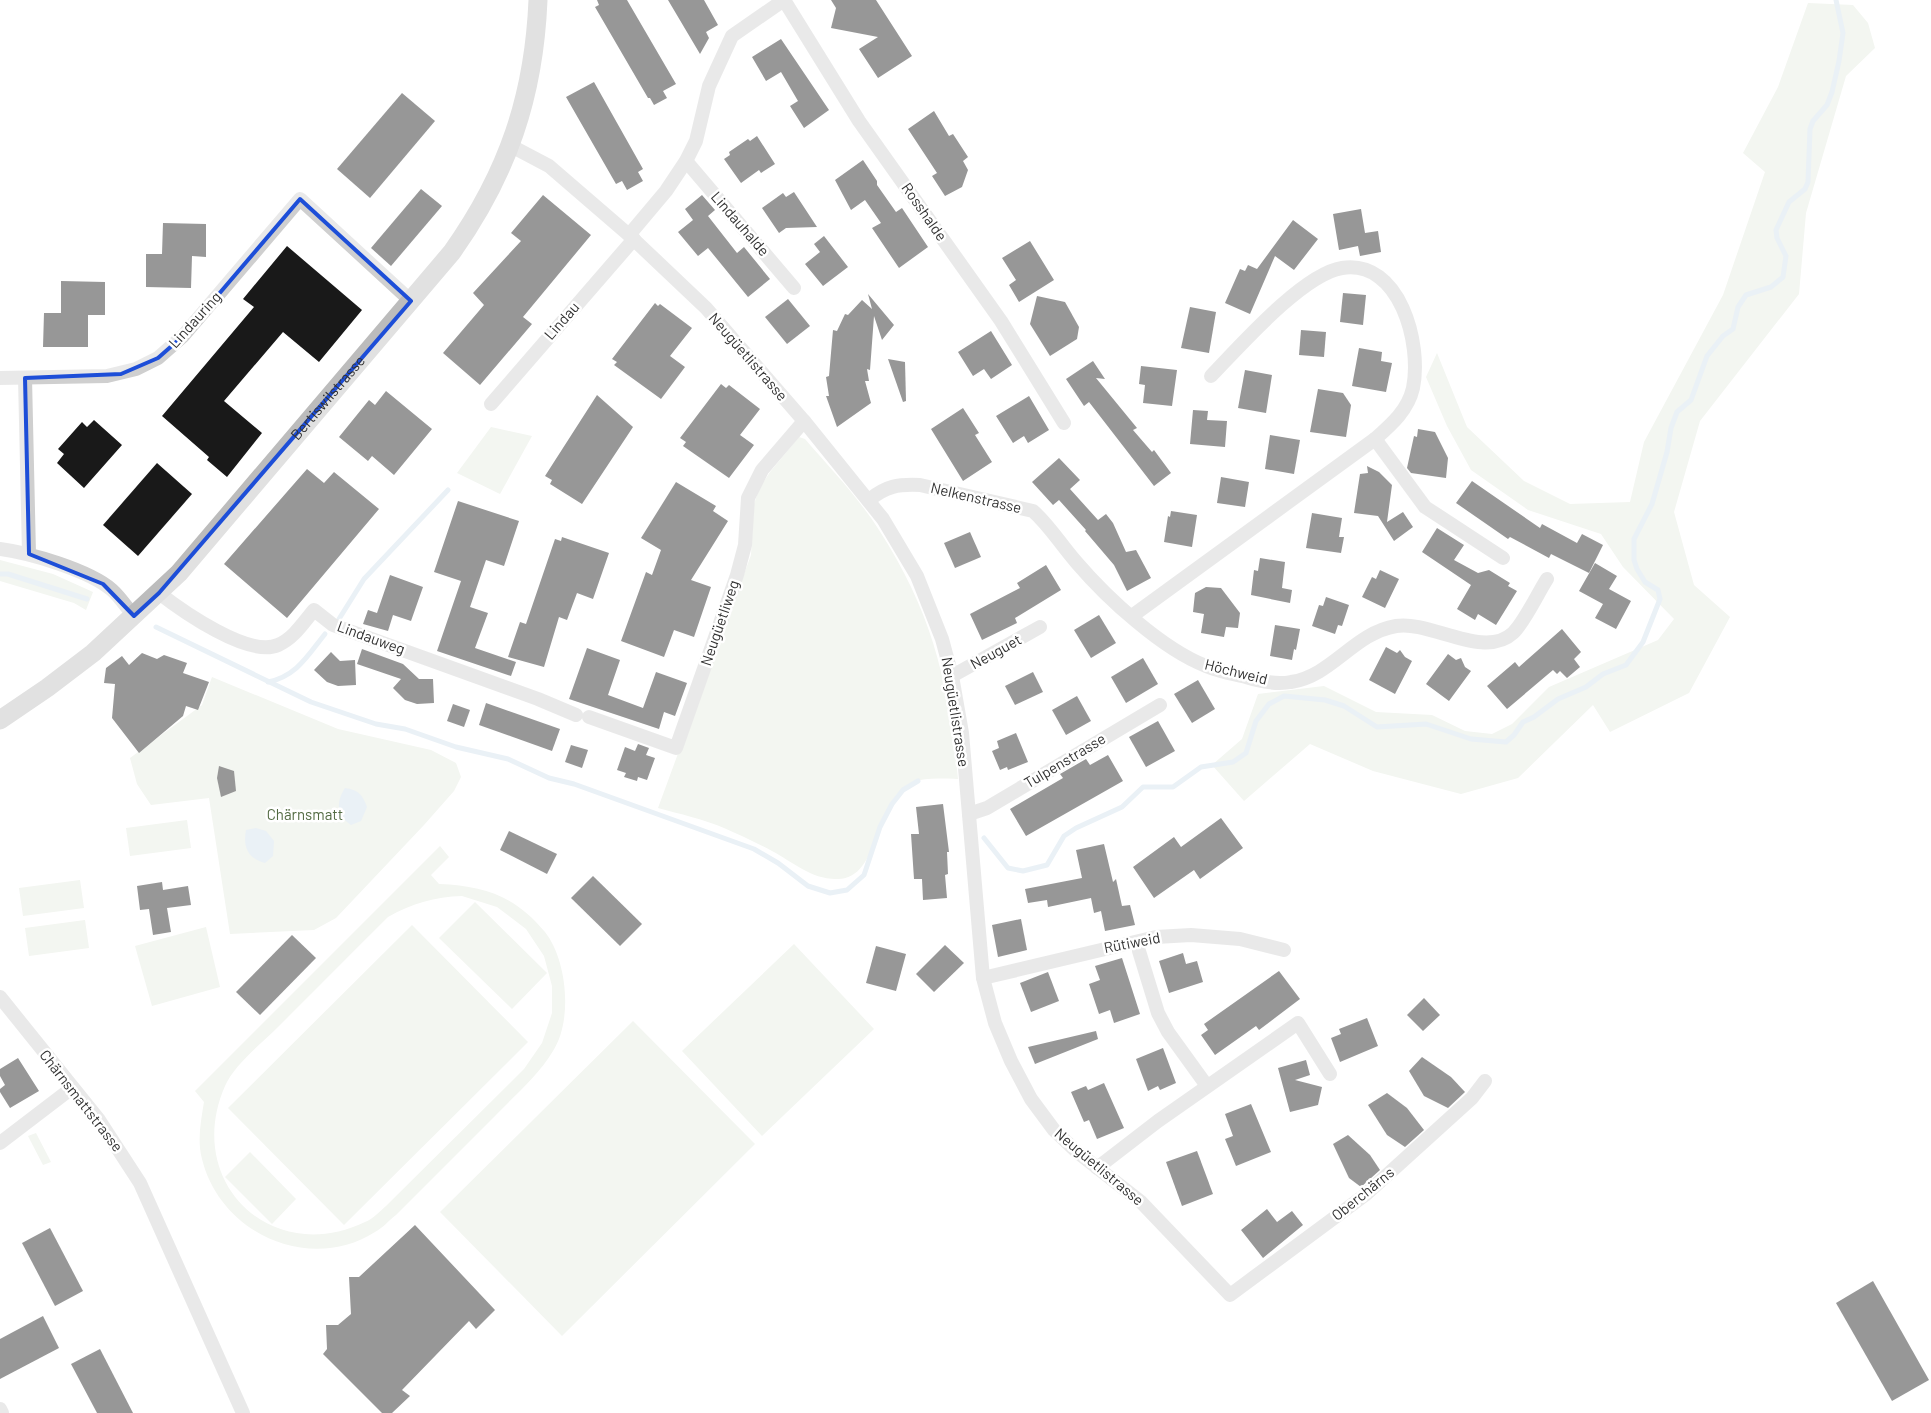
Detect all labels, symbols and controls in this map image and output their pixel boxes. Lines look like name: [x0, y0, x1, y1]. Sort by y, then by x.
street label: Rosshalde: [898, 179, 951, 244]
street label: Lindauhalde: [708, 187, 774, 259]
street label: Lindauring: [164, 287, 224, 351]
street label: Lindau: [540, 298, 583, 343]
street label: Neugüetlistrasse: [706, 309, 792, 404]
street label: Bertiswilstrasse: [286, 351, 368, 443]
street label: Nelkenstrasse: [929, 478, 1023, 516]
street label: Neugüetliweg: [696, 577, 742, 668]
street label: Lindauweg: [335, 616, 408, 658]
street label: Neuguet: [967, 630, 1024, 672]
street label: Höchweid: [1203, 655, 1270, 688]
street label: Neugüetlistrasse: [938, 656, 974, 768]
street label: Tulpenstrasse: [1021, 729, 1108, 791]
park label: Chärnsmatt: [267, 805, 343, 823]
street label: Rütiweid: [1102, 928, 1162, 956]
street label: Chärnsmattstrasse: [36, 1046, 127, 1155]
street label: Neugüetlistrasse: [1051, 1124, 1148, 1209]
street label: Oberchärns: [1328, 1163, 1397, 1224]

